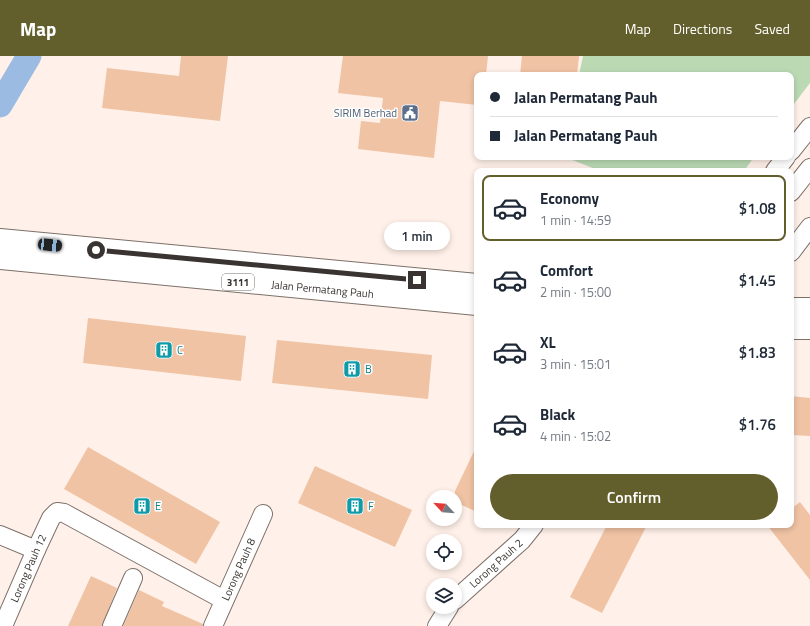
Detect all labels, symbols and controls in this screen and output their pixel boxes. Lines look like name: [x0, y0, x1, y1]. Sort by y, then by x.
text: Map: [20, 14, 56, 43]
text: Map: [625, 18, 651, 39]
text: Directions: [673, 18, 732, 39]
text: Saved: [754, 18, 790, 39]
text: Jalan Permatang Pauh: [514, 86, 658, 109]
public building icon: SIRIM Berhad: [400, 103, 420, 123]
place label: SIRIM Berhad: [334, 105, 397, 121]
text: Jalan Permatang Pauh: [514, 124, 658, 147]
text: Economy: [540, 187, 599, 210]
icon: car: [492, 190, 528, 226]
text: $1.08: [739, 197, 776, 220]
text: 1 min · 14:59: [540, 210, 611, 230]
callout: 1 min: [384, 222, 450, 250]
text: 1 min: [401, 226, 433, 246]
car: [37, 238, 63, 252]
route start: [87, 241, 105, 259]
text: Comfort: [540, 259, 593, 282]
icon: car: [492, 262, 528, 298]
text: $1.45: [739, 269, 776, 292]
route end: [408, 271, 426, 289]
road number: 3111: [222, 274, 254, 290]
street label: Jalan Permatang Pauh: [271, 276, 375, 302]
text: 2 min · 15:00: [540, 282, 611, 302]
text: XL: [540, 331, 556, 354]
icon: car: [492, 334, 528, 370]
building icon: C: [154, 340, 174, 360]
text: $1.83: [739, 341, 776, 364]
place label: C: [177, 342, 183, 358]
text: 3 min · 15:01: [540, 354, 611, 374]
building icon: B: [342, 359, 362, 379]
place label: B: [365, 361, 372, 377]
text: Black: [540, 403, 575, 426]
icon: car: [492, 406, 528, 442]
text: $1.76: [739, 413, 776, 436]
text: 4 min · 15:02: [540, 426, 611, 446]
button: Confirm: [490, 474, 778, 520]
north arrow: [426, 490, 462, 526]
map controls: [426, 490, 462, 614]
building icon: E: [132, 496, 152, 516]
building icon: F: [345, 496, 365, 516]
place label: E: [155, 498, 161, 514]
place label: F: [368, 498, 374, 514]
street label: Lorong Pauh 12: [6, 532, 50, 605]
button: locate: [426, 534, 462, 570]
street label: Lorong Pauh 2: [466, 535, 526, 592]
street label: Lorong Pauh 8: [217, 536, 259, 603]
button: layers: [426, 578, 462, 614]

